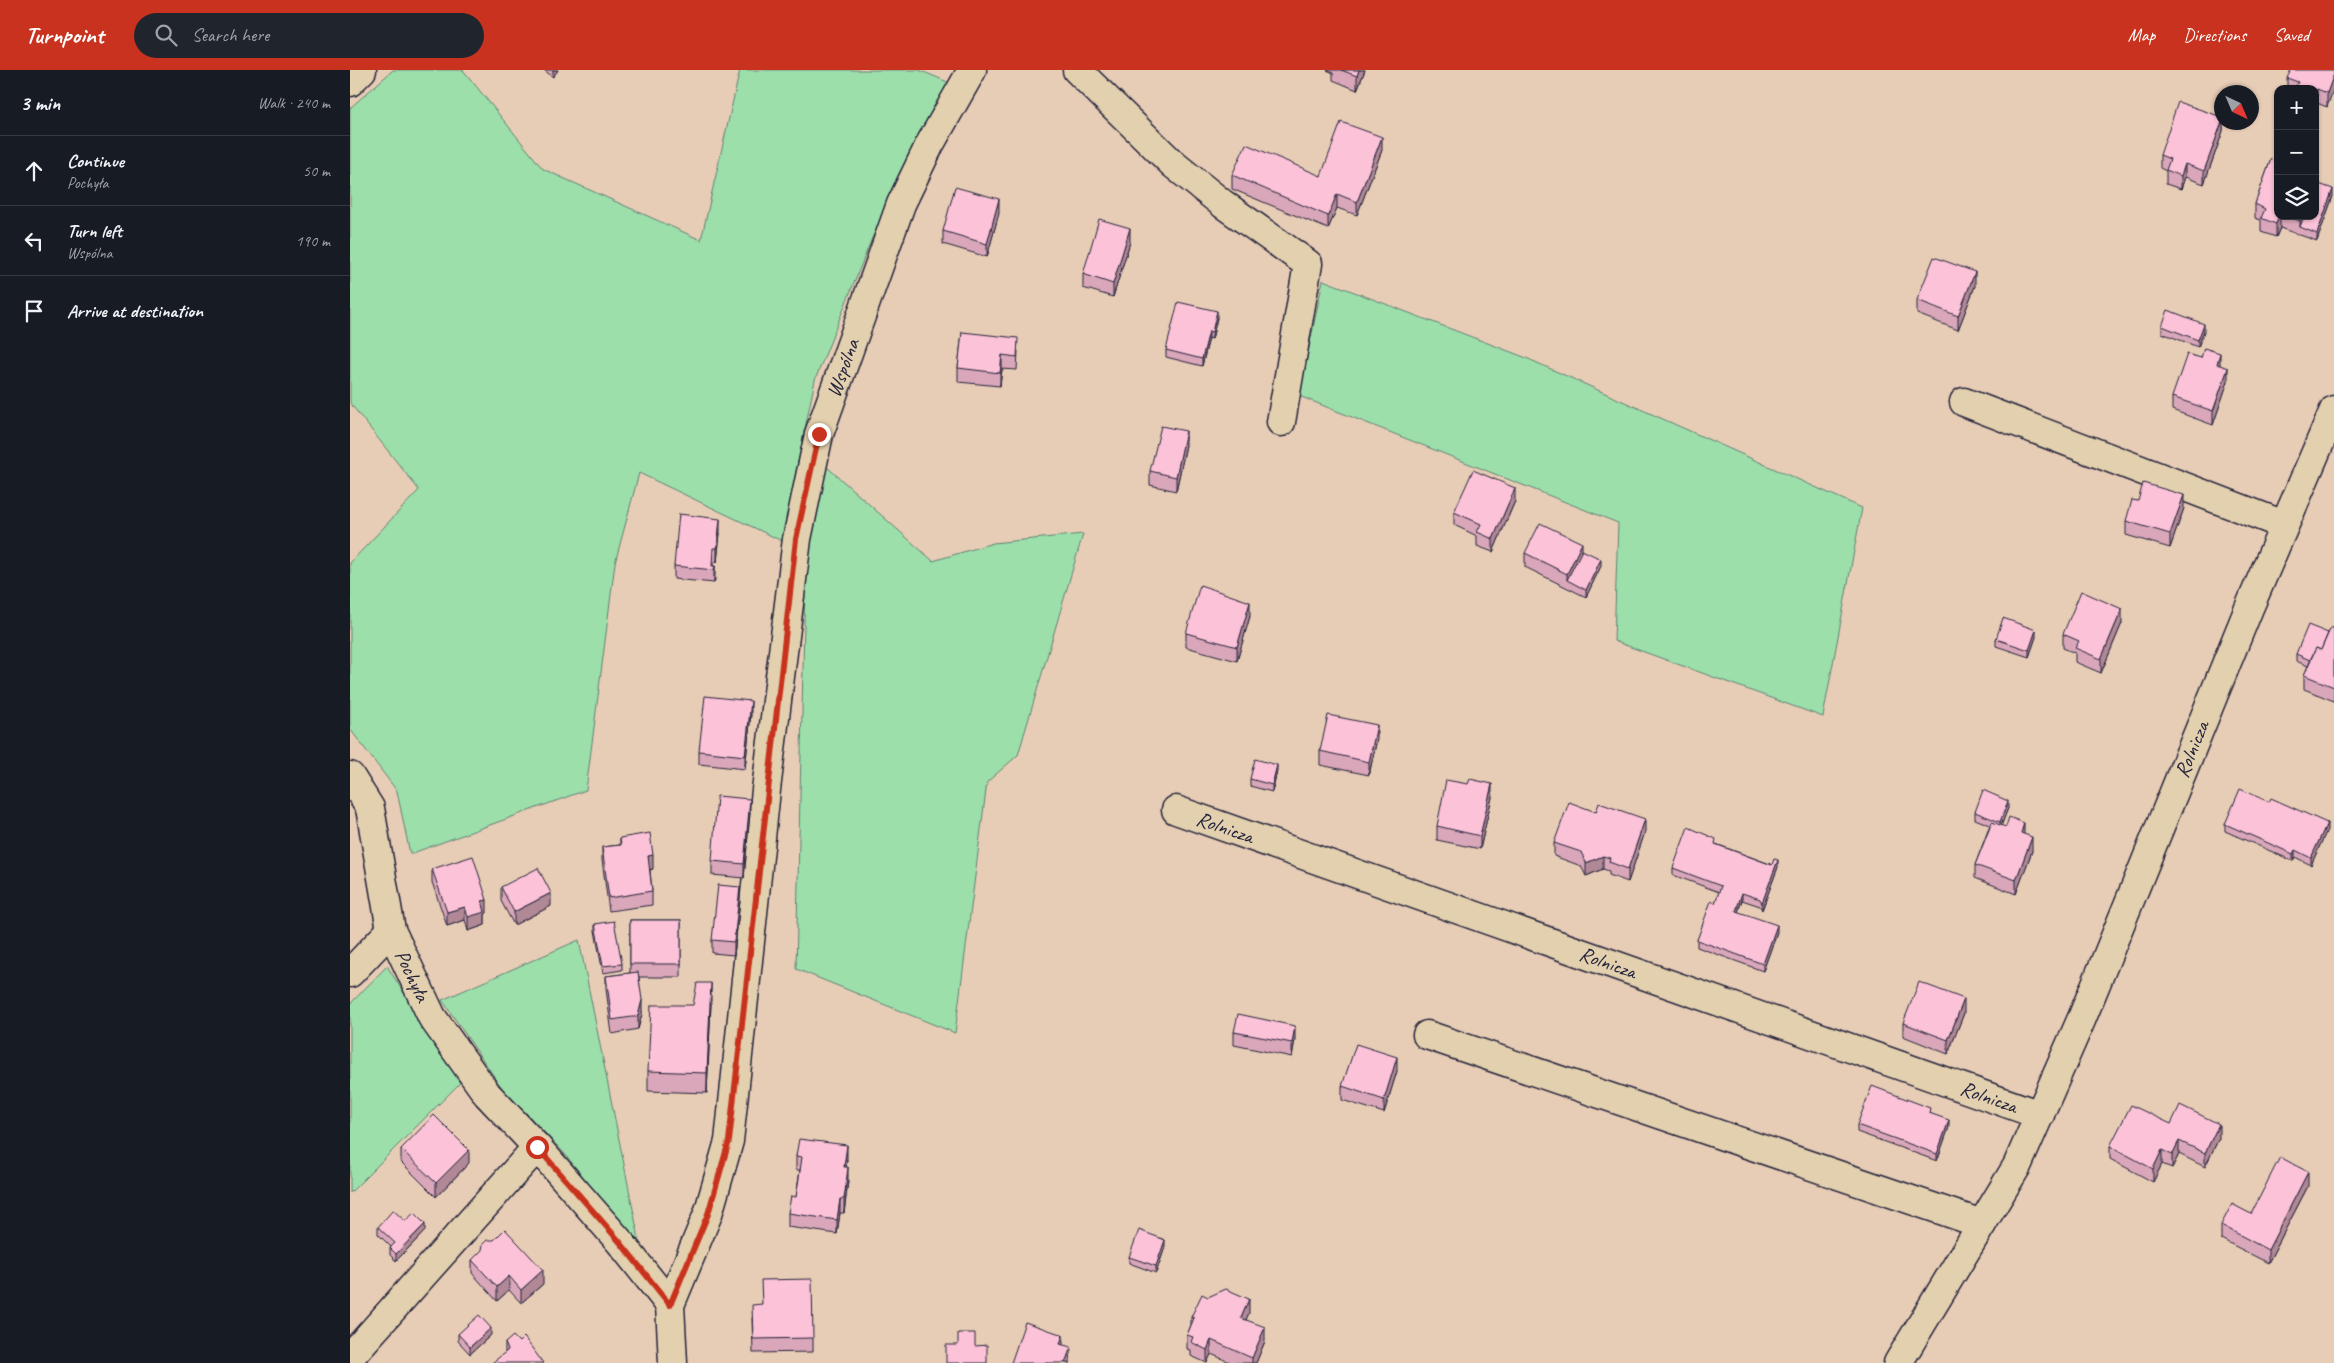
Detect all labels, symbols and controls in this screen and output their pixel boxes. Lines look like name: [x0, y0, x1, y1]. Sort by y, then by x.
search box: [134, 13, 484, 58]
text: Turnpoint: [25, 20, 104, 50]
icon: search: [152, 21, 180, 49]
text: Search here: [192, 23, 269, 47]
text: Map: [2128, 24, 2155, 46]
text: Directions: [2183, 24, 2246, 46]
text: Saved: [2274, 24, 2309, 46]
north arrow: [2214, 85, 2259, 130]
map controls: [2274, 85, 2319, 220]
button: +: [2274, 85, 2319, 130]
text: 3 min: [20, 90, 60, 116]
text: Walk · 240 m: [258, 93, 330, 113]
button: −: [2274, 130, 2319, 175]
text: Continue: [67, 149, 124, 173]
icon: ahead: [20, 157, 48, 185]
text: 50 m: [303, 161, 330, 181]
text: Pochyła: [67, 173, 109, 193]
button: layers: [2274, 175, 2319, 220]
text: Turn left: [67, 219, 122, 243]
icon: left: [20, 227, 48, 255]
text: 190 m: [296, 231, 330, 251]
text: Wspólna: [67, 243, 113, 263]
icon: arrive: [20, 297, 48, 325]
text: Arrive at destination: [67, 299, 203, 323]
street label: Wspólna: [820, 334, 865, 400]
route end: [808, 423, 831, 446]
street label: Rolnicza: [2168, 715, 2215, 781]
street label: Rolnicza: [1193, 805, 1259, 850]
street label: Rolnicza: [1576, 940, 1642, 985]
street label: Pochyła: [389, 945, 437, 1008]
street label: Rolnicza: [1957, 1075, 2023, 1120]
route start: [526, 1136, 549, 1159]

